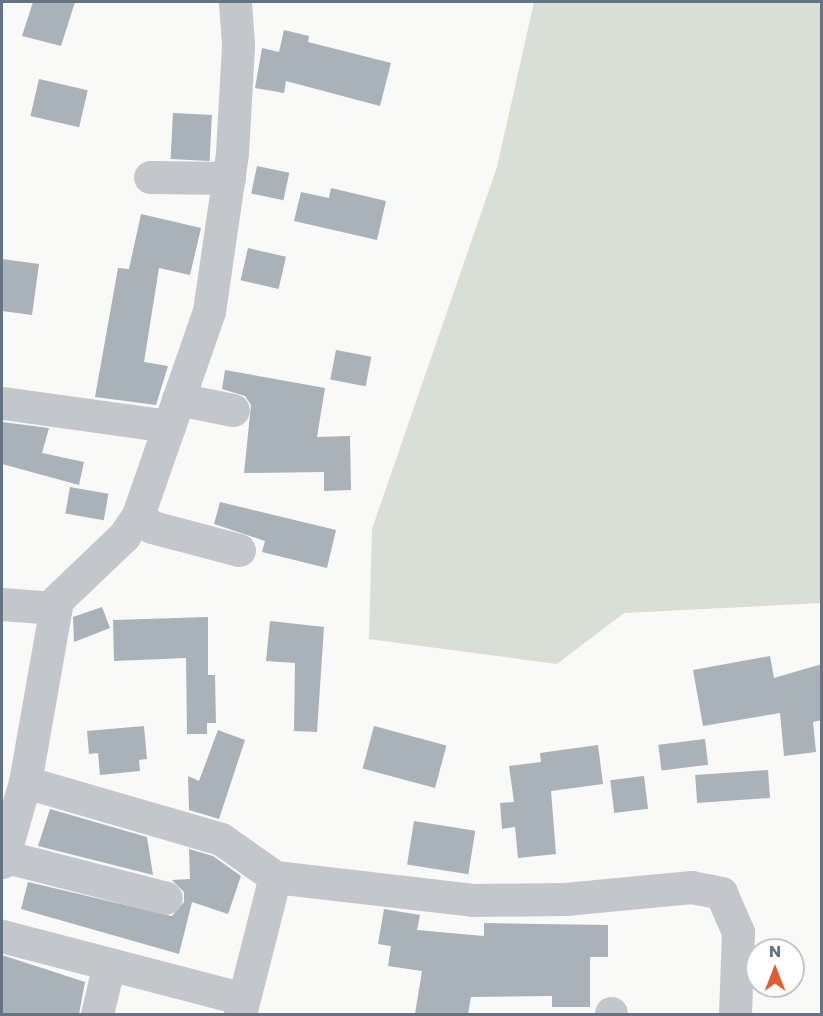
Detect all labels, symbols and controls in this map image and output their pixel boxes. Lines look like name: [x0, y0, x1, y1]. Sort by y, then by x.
north arrow: [745, 938, 805, 998]
text: N: [769, 940, 781, 963]

